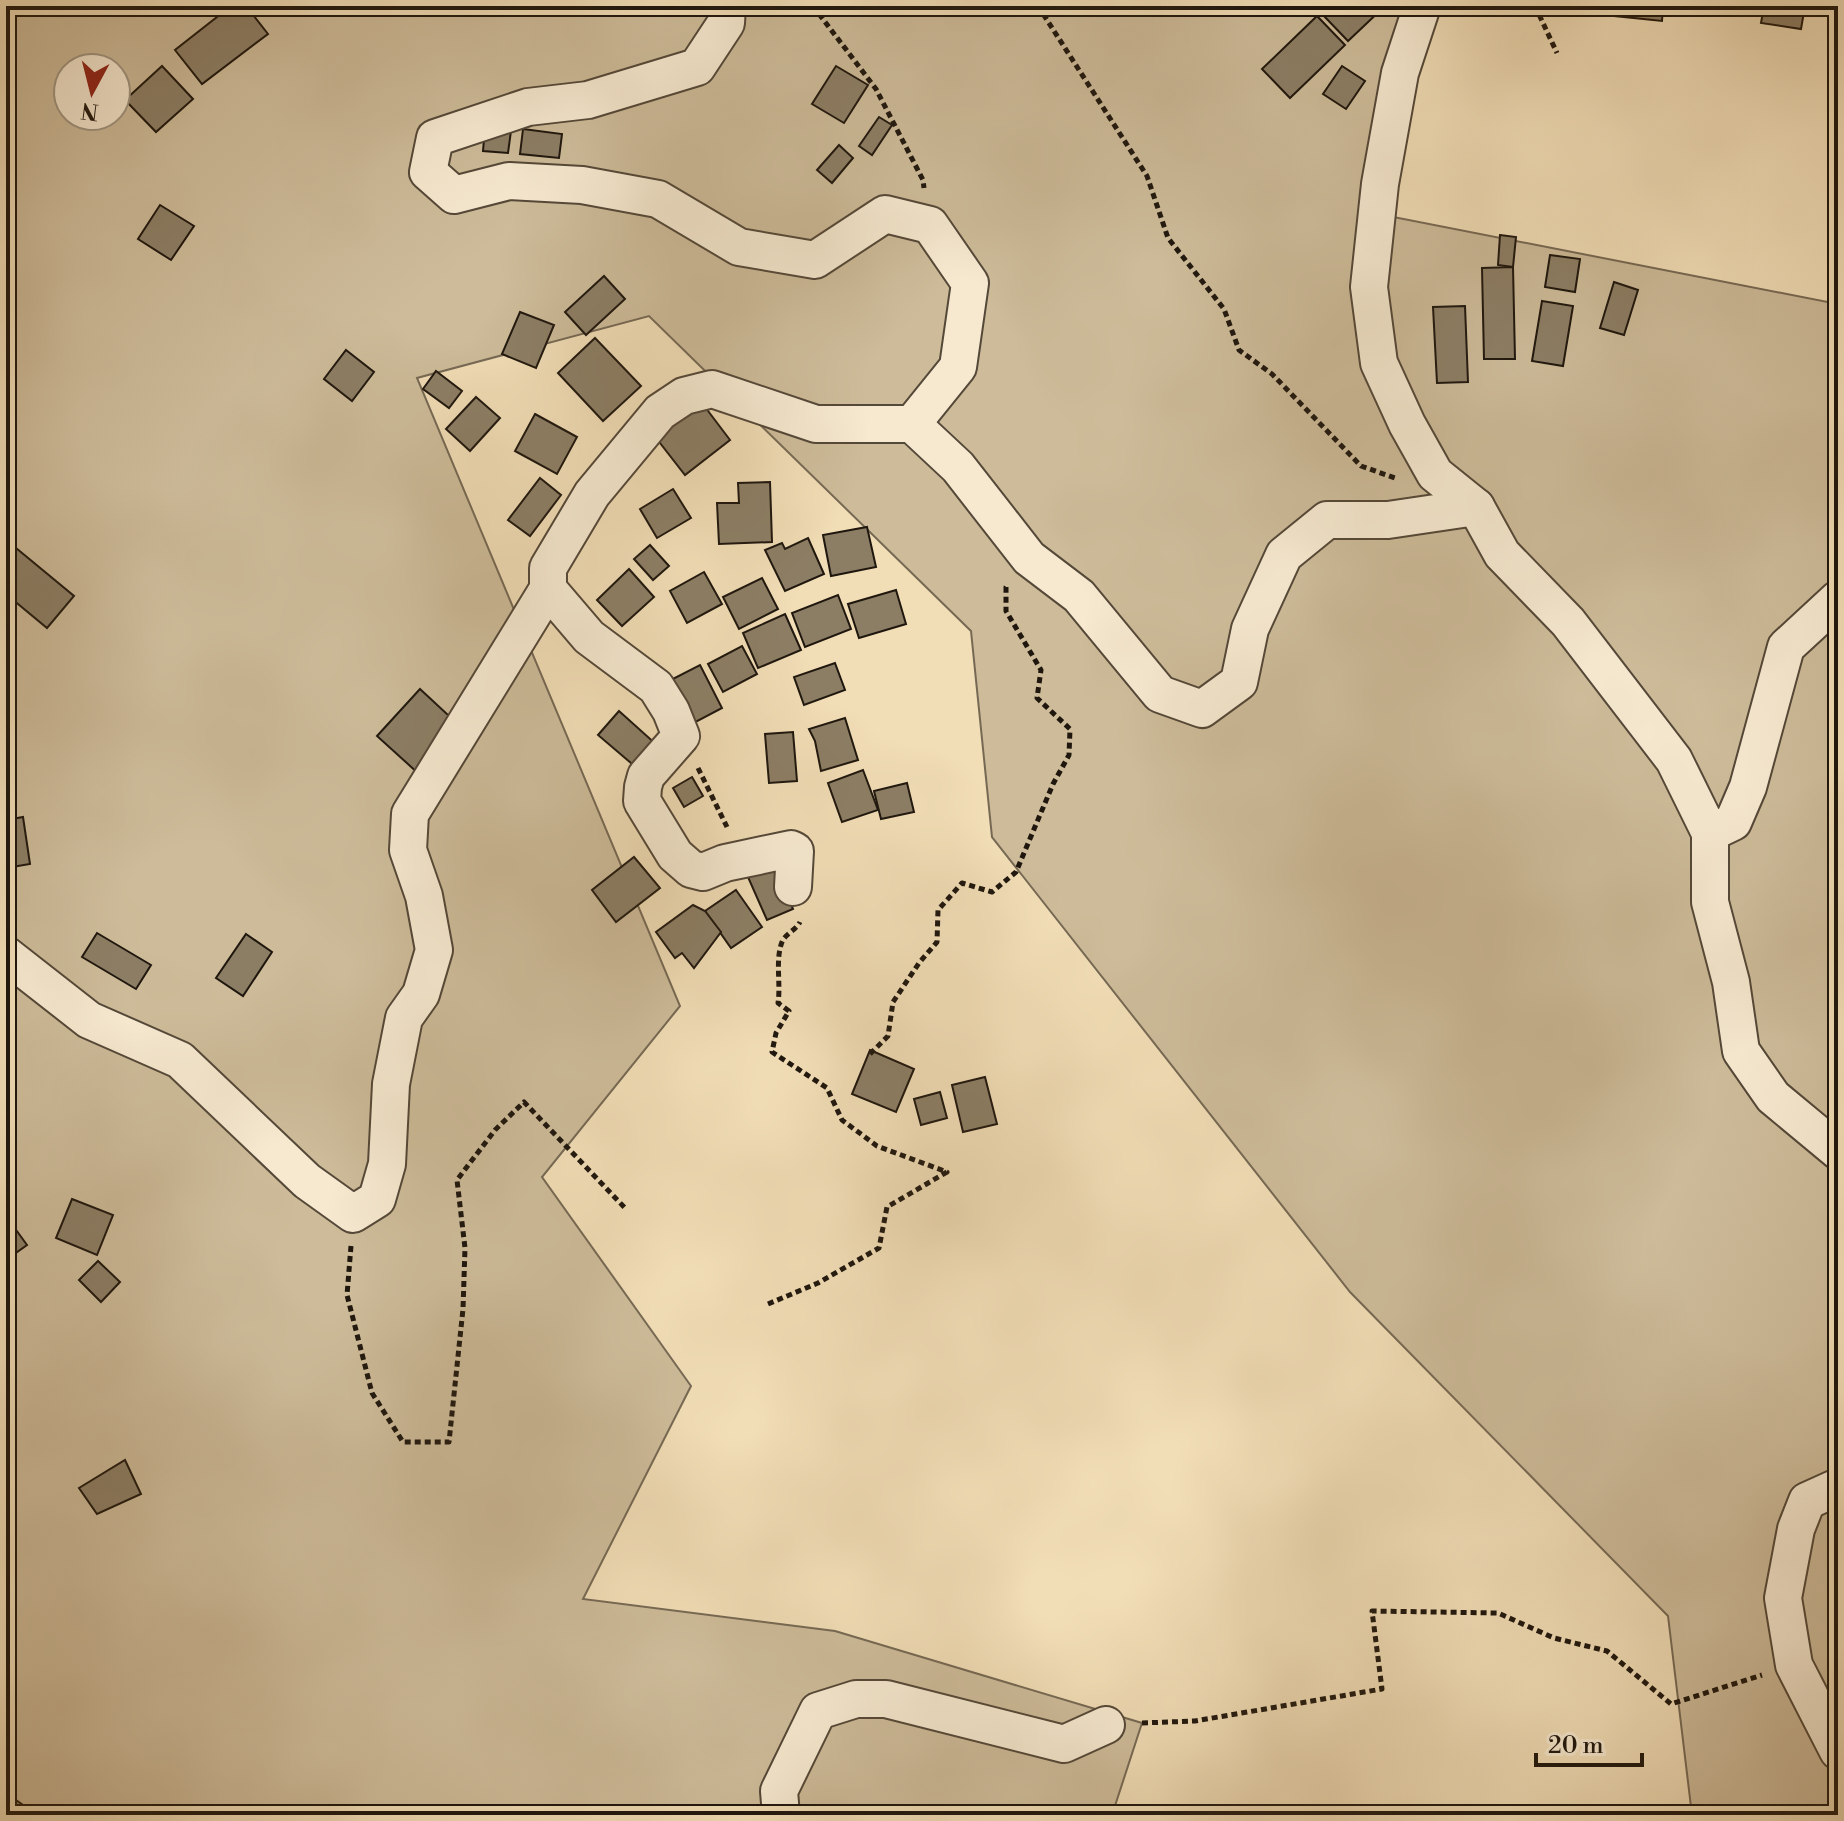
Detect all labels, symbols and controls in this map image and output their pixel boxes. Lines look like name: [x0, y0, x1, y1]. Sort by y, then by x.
north arrow: [52, 52, 132, 132]
text: N: [79, 96, 100, 125]
scale bar: [1536, 1717, 1642, 1767]
text: 20 m: [1548, 1731, 1604, 1761]

